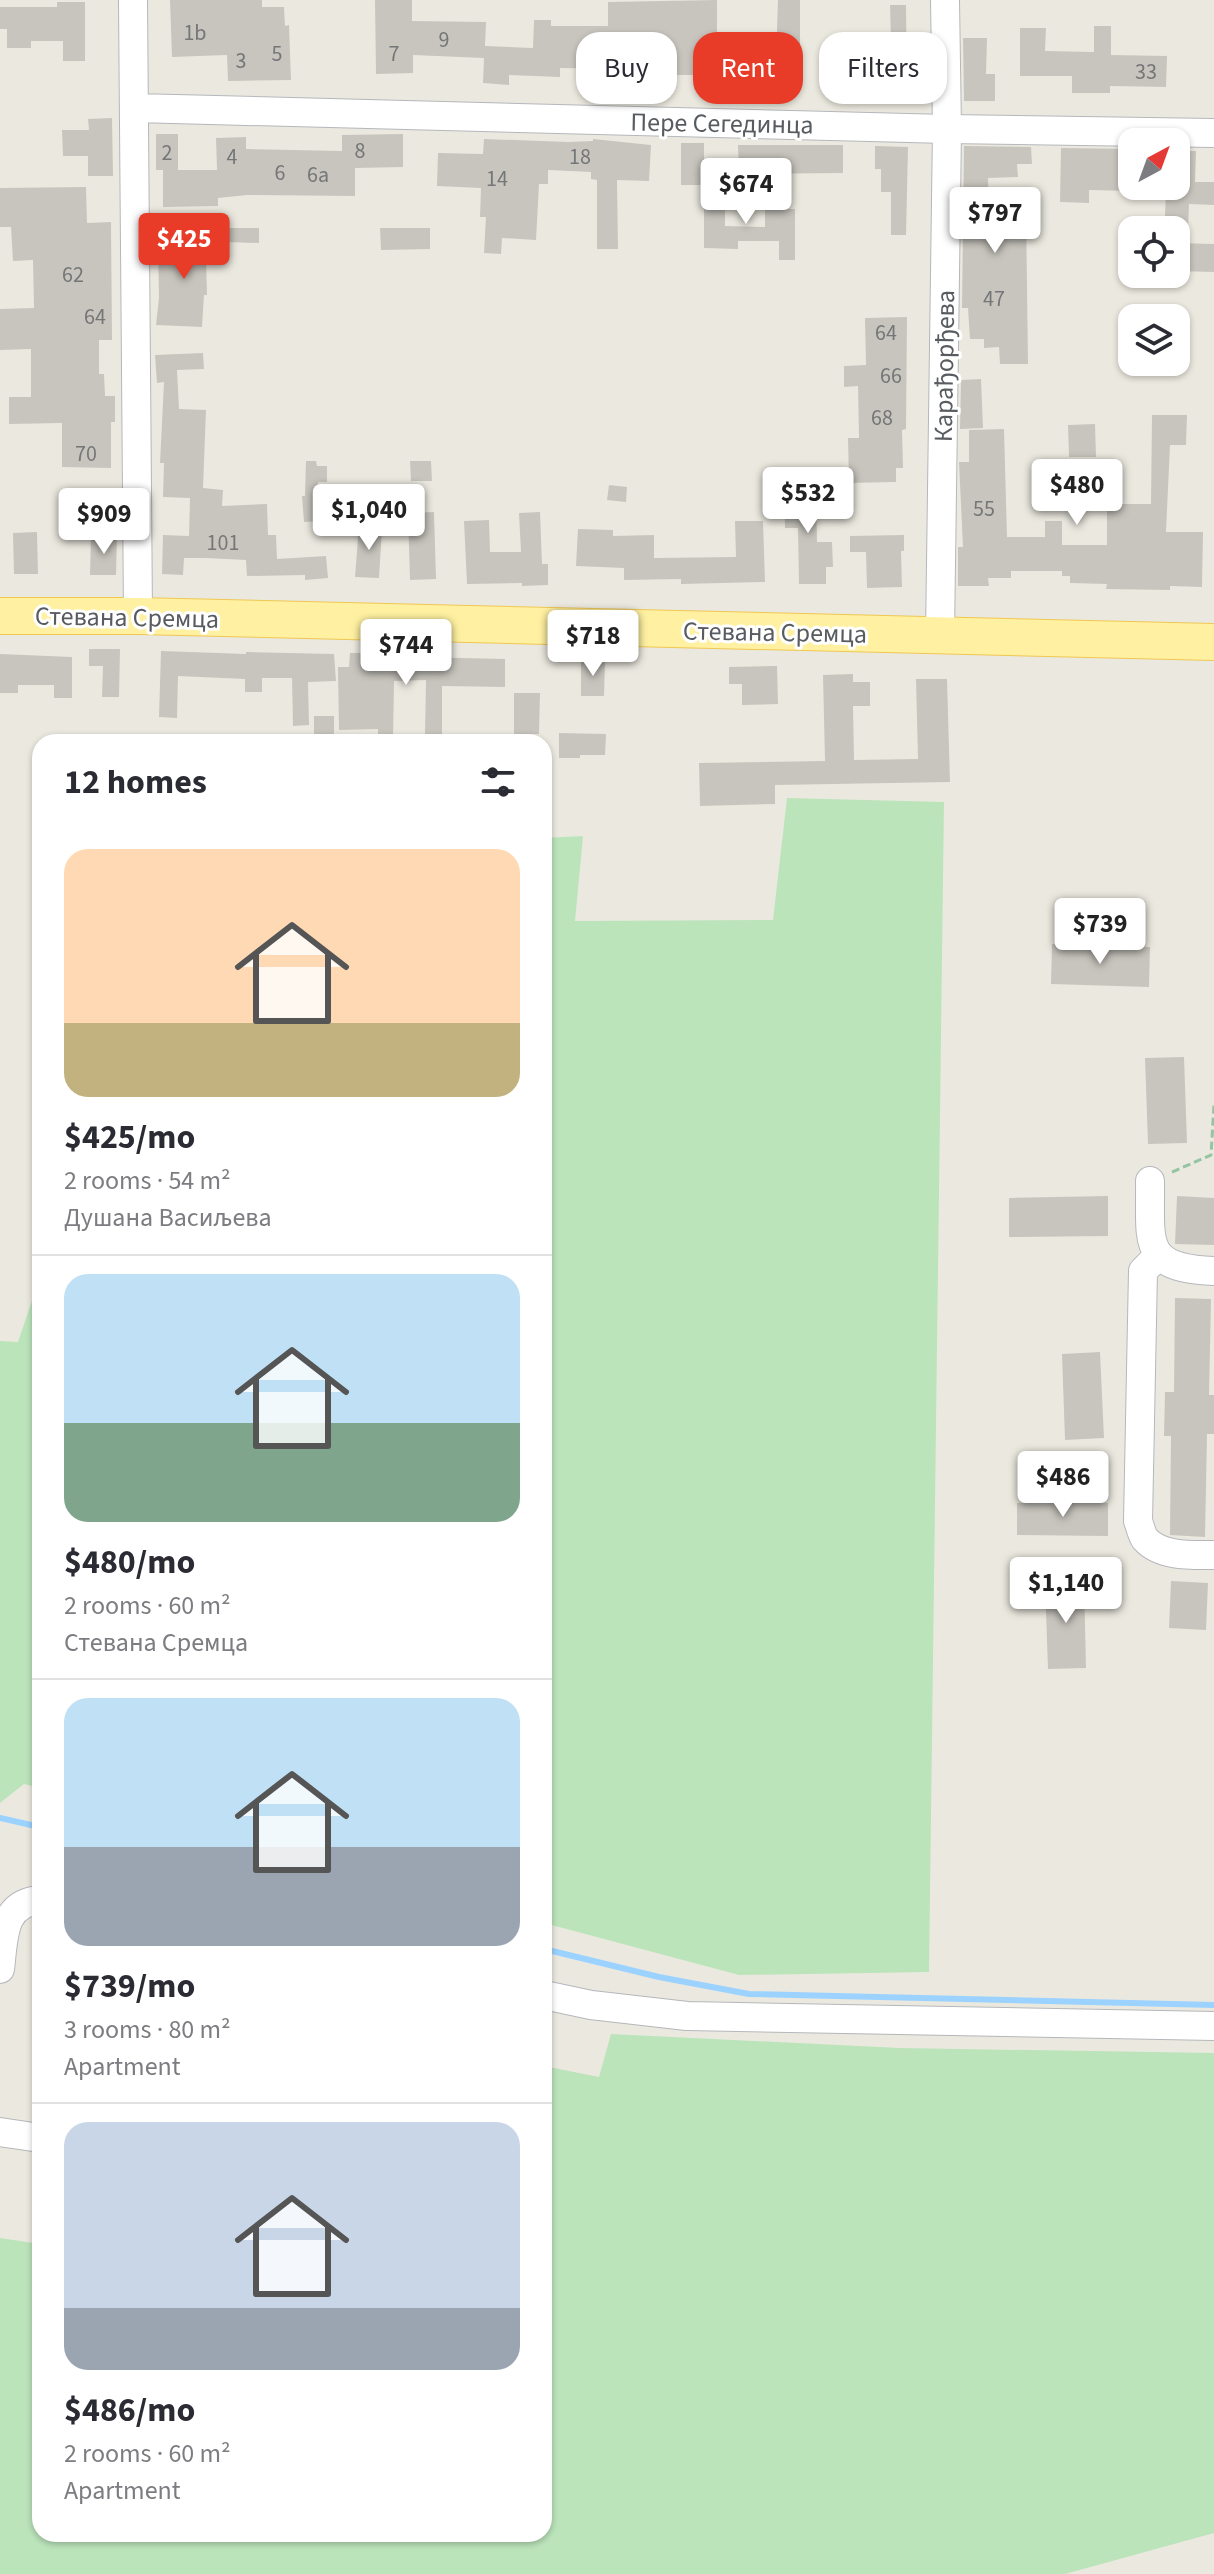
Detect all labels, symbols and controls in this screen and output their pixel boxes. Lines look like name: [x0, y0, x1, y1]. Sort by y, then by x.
house number: 1b: [183, 17, 207, 49]
house number: 9: [439, 24, 449, 56]
chip: Buy: [576, 32, 677, 104]
chip: Rent: [693, 32, 803, 104]
chip: Filters: [819, 32, 947, 104]
house number: 5: [272, 38, 282, 70]
house number: 7: [389, 38, 400, 70]
house number: 3: [236, 45, 246, 77]
house number: 33: [1135, 56, 1157, 88]
street label: Пере Сегединца: [630, 103, 814, 144]
north arrow: [1118, 128, 1190, 200]
map controls: [1118, 128, 1190, 376]
house number: 8: [355, 135, 366, 167]
house number: 2: [162, 137, 172, 169]
house number: 4: [227, 141, 238, 173]
house number: 18: [569, 141, 591, 173]
house number: 6: [275, 157, 286, 189]
pin: $674: [699, 158, 793, 226]
house number: 6a: [307, 159, 329, 191]
house number: 14: [486, 163, 508, 195]
text: $674: [719, 165, 773, 202]
pin: $797: [948, 187, 1042, 255]
text: $797: [968, 194, 1022, 231]
pin: $425: [137, 213, 231, 281]
button: locate: [1118, 216, 1190, 288]
text: $425: [157, 220, 211, 257]
house number: 62: [62, 259, 84, 291]
house number: 47: [983, 283, 1005, 315]
street label: Карађорђева: [925, 290, 964, 442]
house number: 64: [84, 301, 106, 333]
button: layers: [1118, 304, 1190, 376]
house number: 64: [875, 317, 897, 349]
house number: 66: [880, 360, 902, 392]
house number: 68: [871, 402, 893, 434]
house number: 70: [75, 438, 97, 470]
pin: $480: [1030, 459, 1124, 527]
text: $480: [1050, 466, 1104, 503]
pin: $532: [761, 467, 855, 535]
text: $532: [781, 474, 835, 511]
pin: $1,040: [304, 484, 434, 552]
pin: $909: [57, 488, 151, 556]
text: $1,040: [331, 491, 407, 528]
house number: 55: [973, 493, 995, 525]
text: $909: [77, 495, 131, 532]
house number: 101: [207, 527, 239, 559]
street label: Стевана Сремца: [35, 597, 219, 638]
pin: $718: [546, 610, 640, 678]
street label: Стевана Сремца: [683, 612, 867, 653]
text: $718: [566, 617, 620, 654]
pin: $744: [359, 619, 453, 687]
text: $744: [379, 626, 433, 663]
text: 12 homes: [64, 758, 207, 807]
icon: filters: [476, 760, 520, 804]
pin: $739: [1053, 898, 1147, 966]
icon: home: [220, 901, 364, 1045]
text: $739: [1073, 905, 1127, 942]
text: $425/mo: [64, 1113, 195, 1162]
text: 2 rooms · 54 m²: [64, 1162, 231, 1199]
text: Душана Васиљева: [64, 1199, 272, 1236]
icon: home: [220, 1326, 364, 1470]
pin: $486: [1016, 1451, 1110, 1519]
text: $486: [1036, 1458, 1090, 1495]
text: $480/mo: [64, 1538, 195, 1587]
pin: $1,140: [1001, 1557, 1131, 1625]
text: $1,140: [1028, 1564, 1104, 1601]
text: 2 rooms · 60 m²: [64, 1587, 231, 1624]
text: Стевана Сремца: [64, 1624, 248, 1661]
icon: home: [220, 1750, 364, 1894]
text: $739/mo: [64, 1962, 195, 2011]
text: 3 rooms · 80 m²: [64, 2011, 231, 2048]
text: Apartment: [64, 2048, 181, 2085]
icon: home: [220, 2174, 364, 2318]
text: $486/mo: [64, 2386, 195, 2435]
text: 2 rooms · 60 m²: [64, 2435, 231, 2472]
text: Apartment: [64, 2472, 181, 2509]

